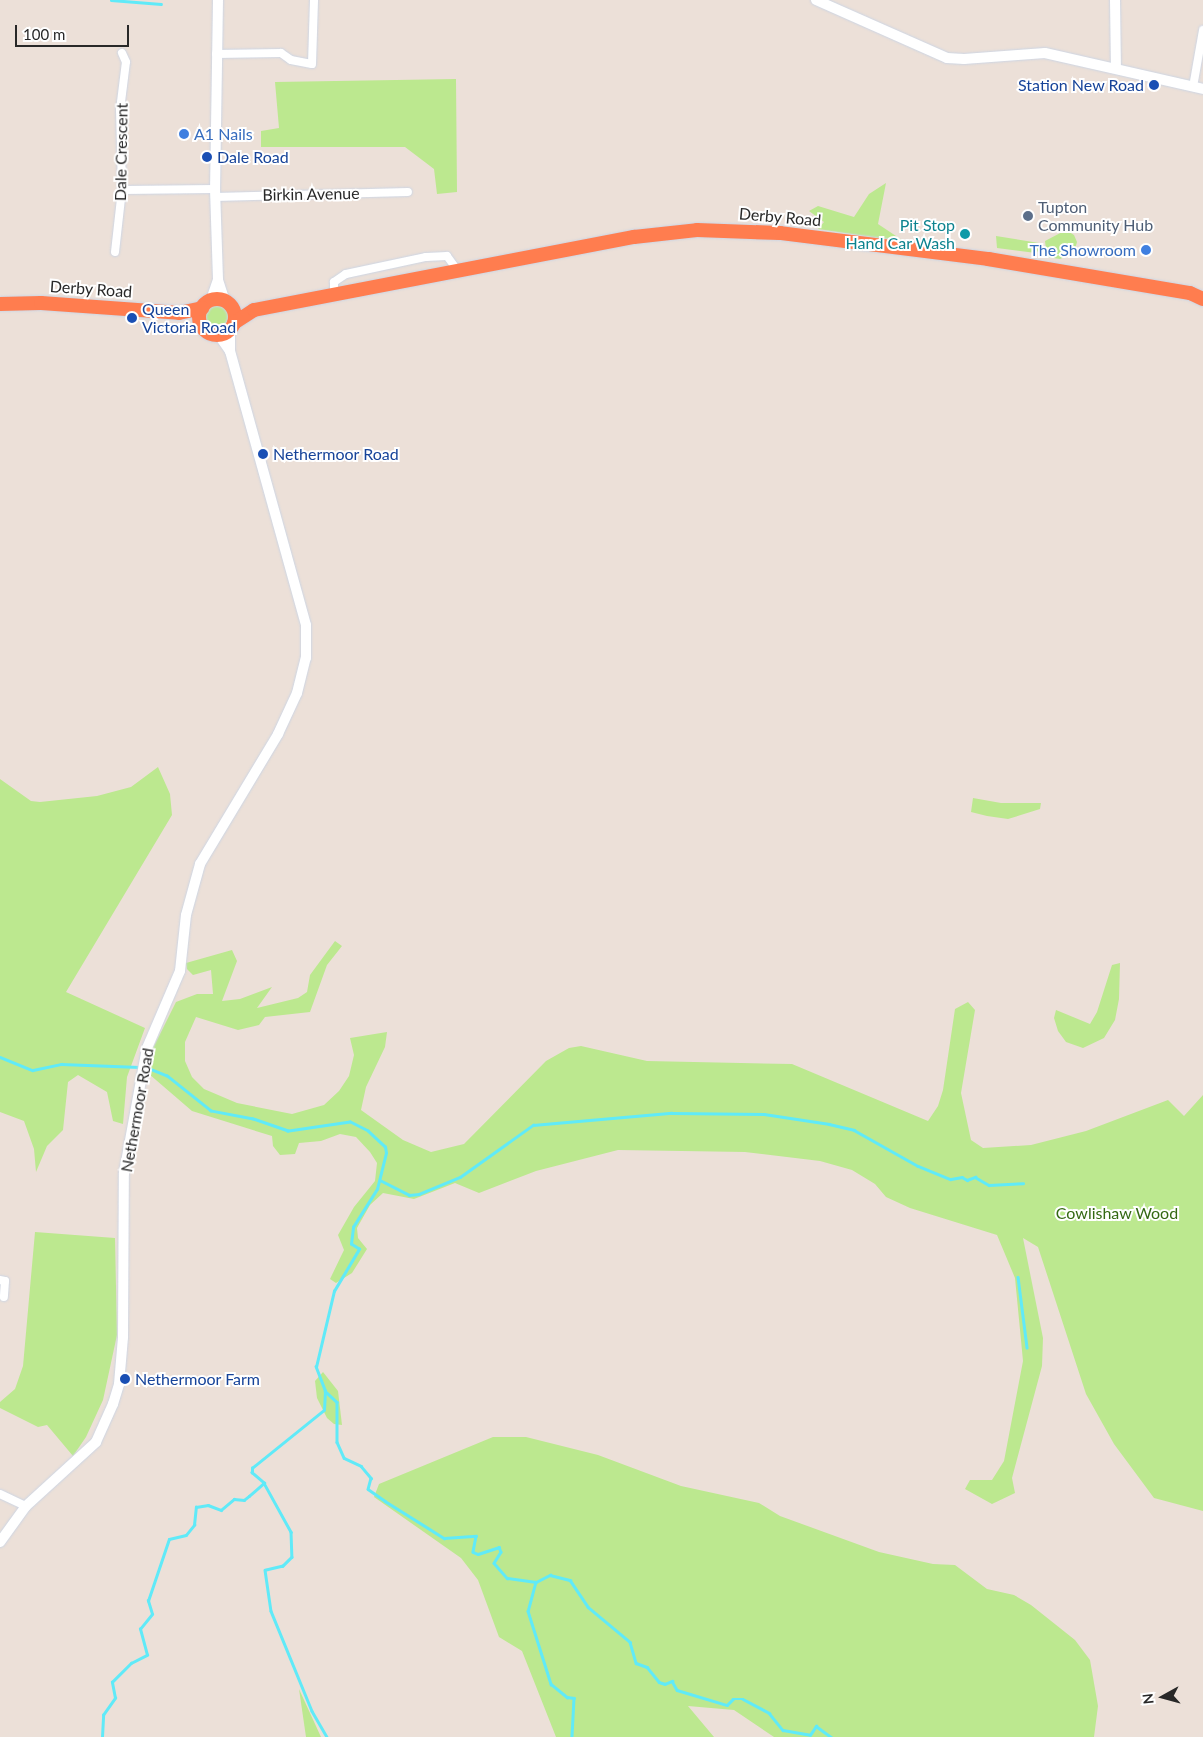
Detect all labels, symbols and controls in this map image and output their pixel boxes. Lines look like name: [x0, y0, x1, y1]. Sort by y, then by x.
scale bar: [18, 15, 131, 47]
text: 100 m: [23, 25, 65, 43]
place label: Station New Road: [1018, 75, 1144, 95]
marker: Station New Road: [1148, 79, 1160, 91]
street label: Dale Crescent: [111, 103, 131, 201]
place label: A1 Nails: [194, 124, 253, 144]
marker: A1 Nails: [178, 128, 190, 140]
place label: Dale Road: [217, 147, 289, 167]
marker: Dale Road: [201, 151, 213, 163]
street label: Birkin Avenue: [262, 184, 360, 204]
place label: Tupton Community Hub: [1038, 197, 1154, 235]
street label: Derby Road: [738, 204, 822, 230]
marker: Tupton Community Hub: [1022, 210, 1034, 222]
place label: Pit Stop Hand Car Wash: [845, 215, 955, 253]
marker: Pit Stop Hand Car Wash: [959, 228, 971, 240]
place label: The Showroom: [1029, 240, 1136, 260]
marker: The Showroom: [1140, 244, 1152, 256]
street label: Derby Road: [49, 277, 133, 301]
place label: Queen Victoria Road: [142, 299, 236, 337]
marker: Queen Victoria Road: [126, 312, 138, 324]
place label: Nethermoor Road: [273, 444, 399, 464]
marker: Nethermoor Road: [257, 448, 269, 460]
street label: Nethermoor Road: [117, 1046, 157, 1174]
park label: Cowlishaw Wood: [1056, 1203, 1178, 1223]
place label: Nethermoor Farm: [135, 1369, 260, 1389]
marker: Nethermoor Farm: [119, 1373, 131, 1385]
north arrow: [1138, 1672, 1188, 1722]
text: N: [1139, 1693, 1157, 1705]

